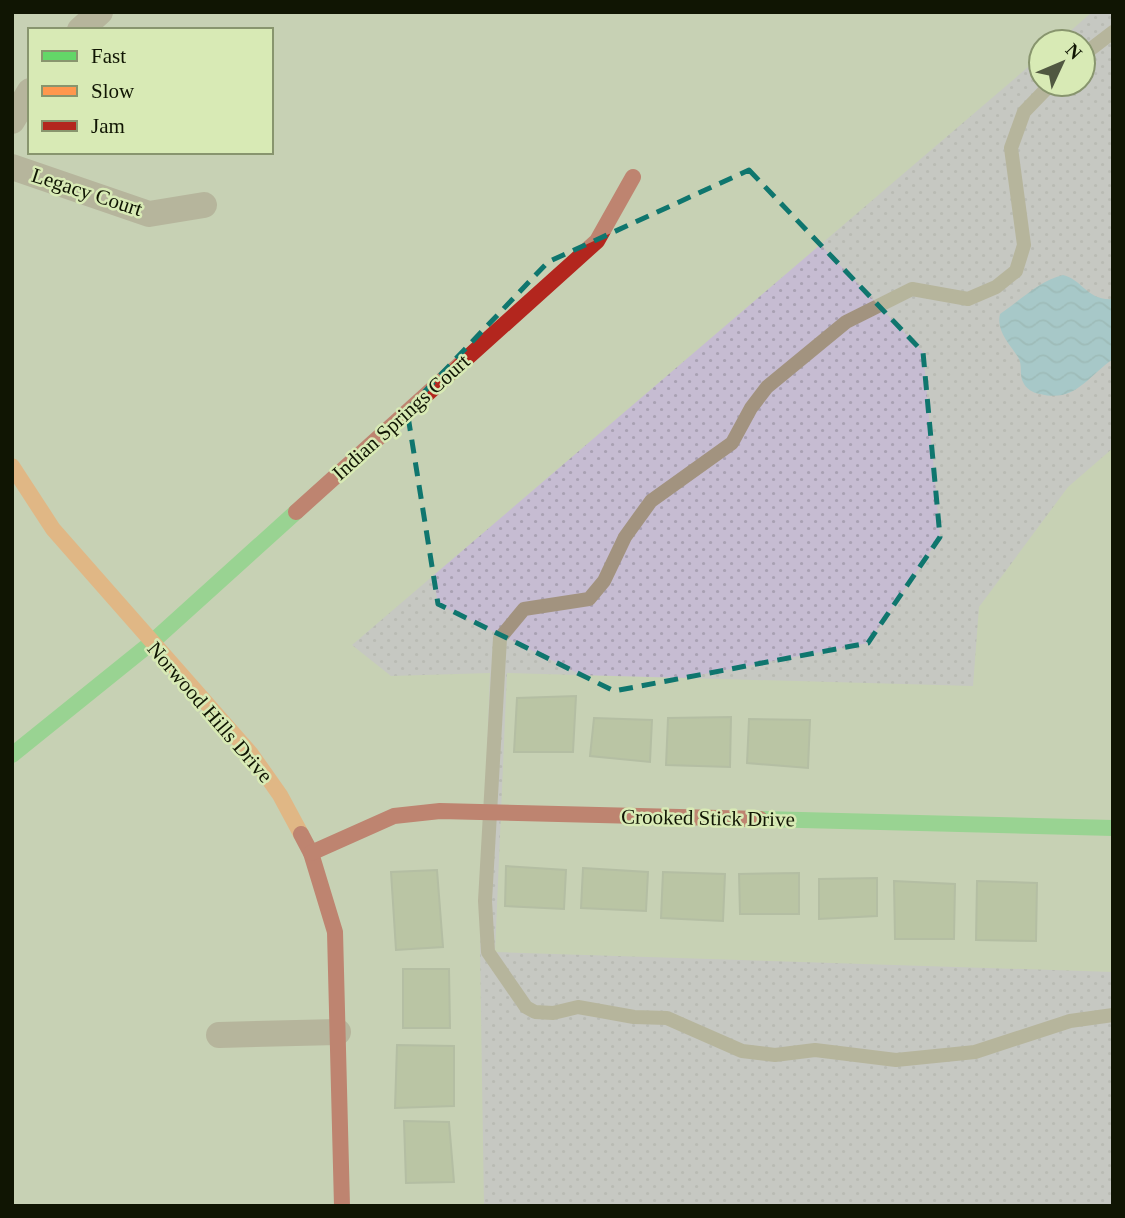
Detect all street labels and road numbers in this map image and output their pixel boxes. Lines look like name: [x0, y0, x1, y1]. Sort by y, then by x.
street label: Legacy Court: [29, 163, 145, 221]
street label: Indian Springs Court: [328, 349, 475, 485]
street label: Norwood Hills Drive: [142, 637, 278, 787]
street label: Crooked Stick Drive: [621, 804, 795, 832]

